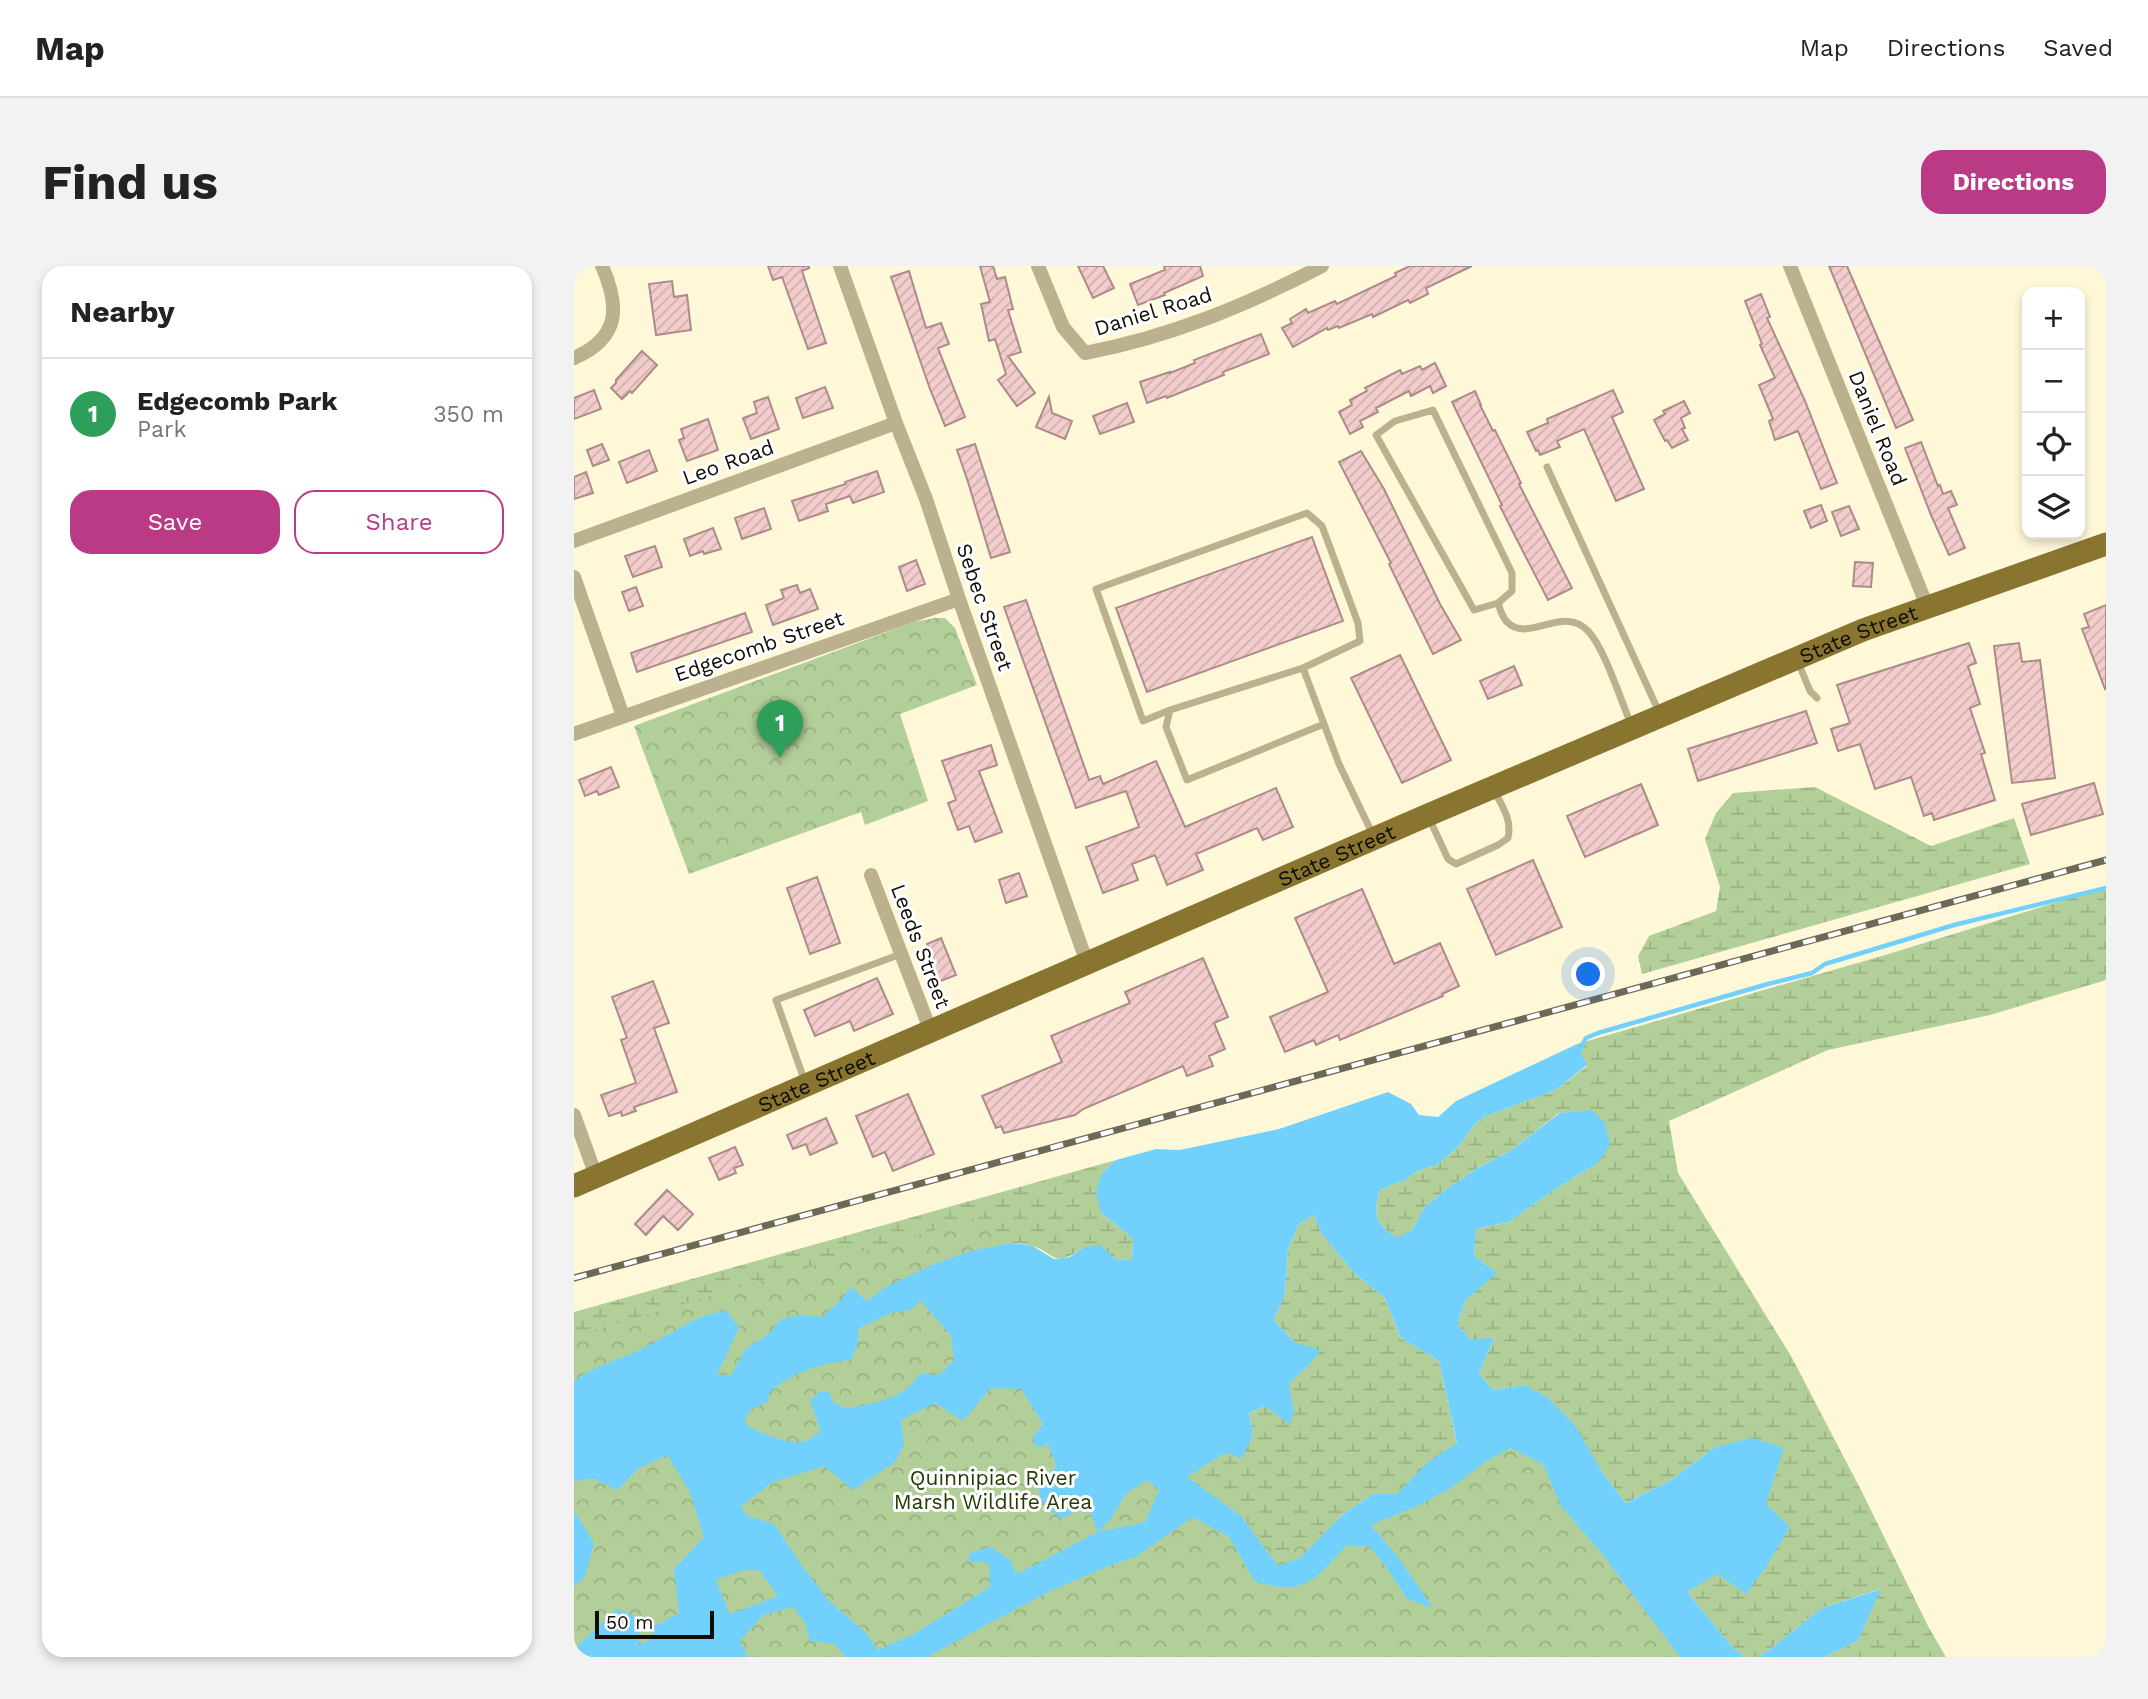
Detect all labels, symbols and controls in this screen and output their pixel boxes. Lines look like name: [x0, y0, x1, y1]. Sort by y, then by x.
text: Map: [35, 29, 105, 68]
text: Map: [1800, 34, 1849, 62]
text: Directions: [1887, 34, 2005, 62]
text: Saved: [2043, 34, 2113, 62]
button: Directions: [1921, 150, 2106, 214]
text: Find us: [42, 153, 218, 211]
street label: Daniel Road: [1091, 281, 1215, 341]
map controls: [2022, 287, 2085, 539]
button: +: [2022, 287, 2085, 350]
text: Nearby: [70, 294, 175, 329]
button: −: [2022, 350, 2085, 413]
street label: Daniel Road: [1844, 367, 1912, 489]
text: Edgecomb Park: [137, 386, 337, 416]
text: 1: [88, 401, 98, 428]
text: 350 m: [433, 401, 504, 428]
button: locate: [2022, 413, 2085, 476]
text: Park: [137, 416, 186, 443]
street label: Leo Road: [679, 434, 777, 490]
button: layers: [2022, 476, 2085, 539]
button: Save: [70, 490, 280, 554]
button: Share: [294, 490, 504, 554]
street label: Sebec Street: [952, 540, 1019, 674]
street label: State Street: [1795, 599, 1921, 668]
street label: Edgecomb Street: [671, 605, 847, 687]
pin: 1: [757, 700, 803, 758]
street label: State Street: [1274, 818, 1399, 891]
street label: Leeds Street: [886, 880, 956, 1012]
your location: [1571, 957, 1605, 991]
street label: State Street: [754, 1044, 879, 1117]
park label: Quinnipiac River Marsh Wildlife Area: [894, 1465, 1092, 1514]
scale bar: [595, 1608, 714, 1640]
text: 50 m: [606, 1611, 653, 1634]

